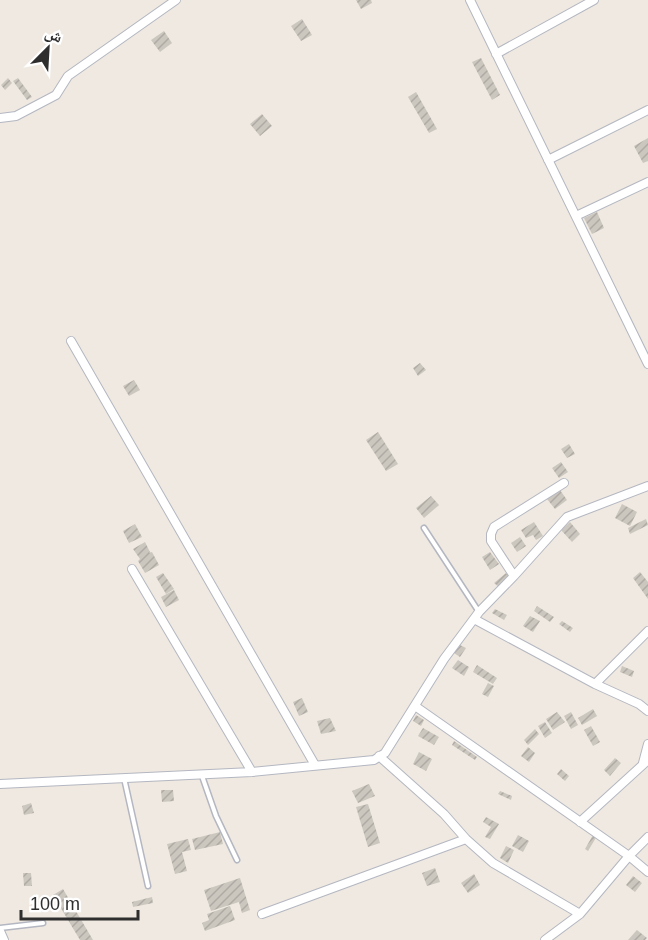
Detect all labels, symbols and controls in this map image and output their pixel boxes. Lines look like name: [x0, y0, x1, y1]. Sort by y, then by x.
north arrow: [18, 18, 78, 78]
text: ش: [42, 24, 65, 47]
scale bar: [21, 883, 138, 921]
text: 100 m: [30, 894, 80, 914]

